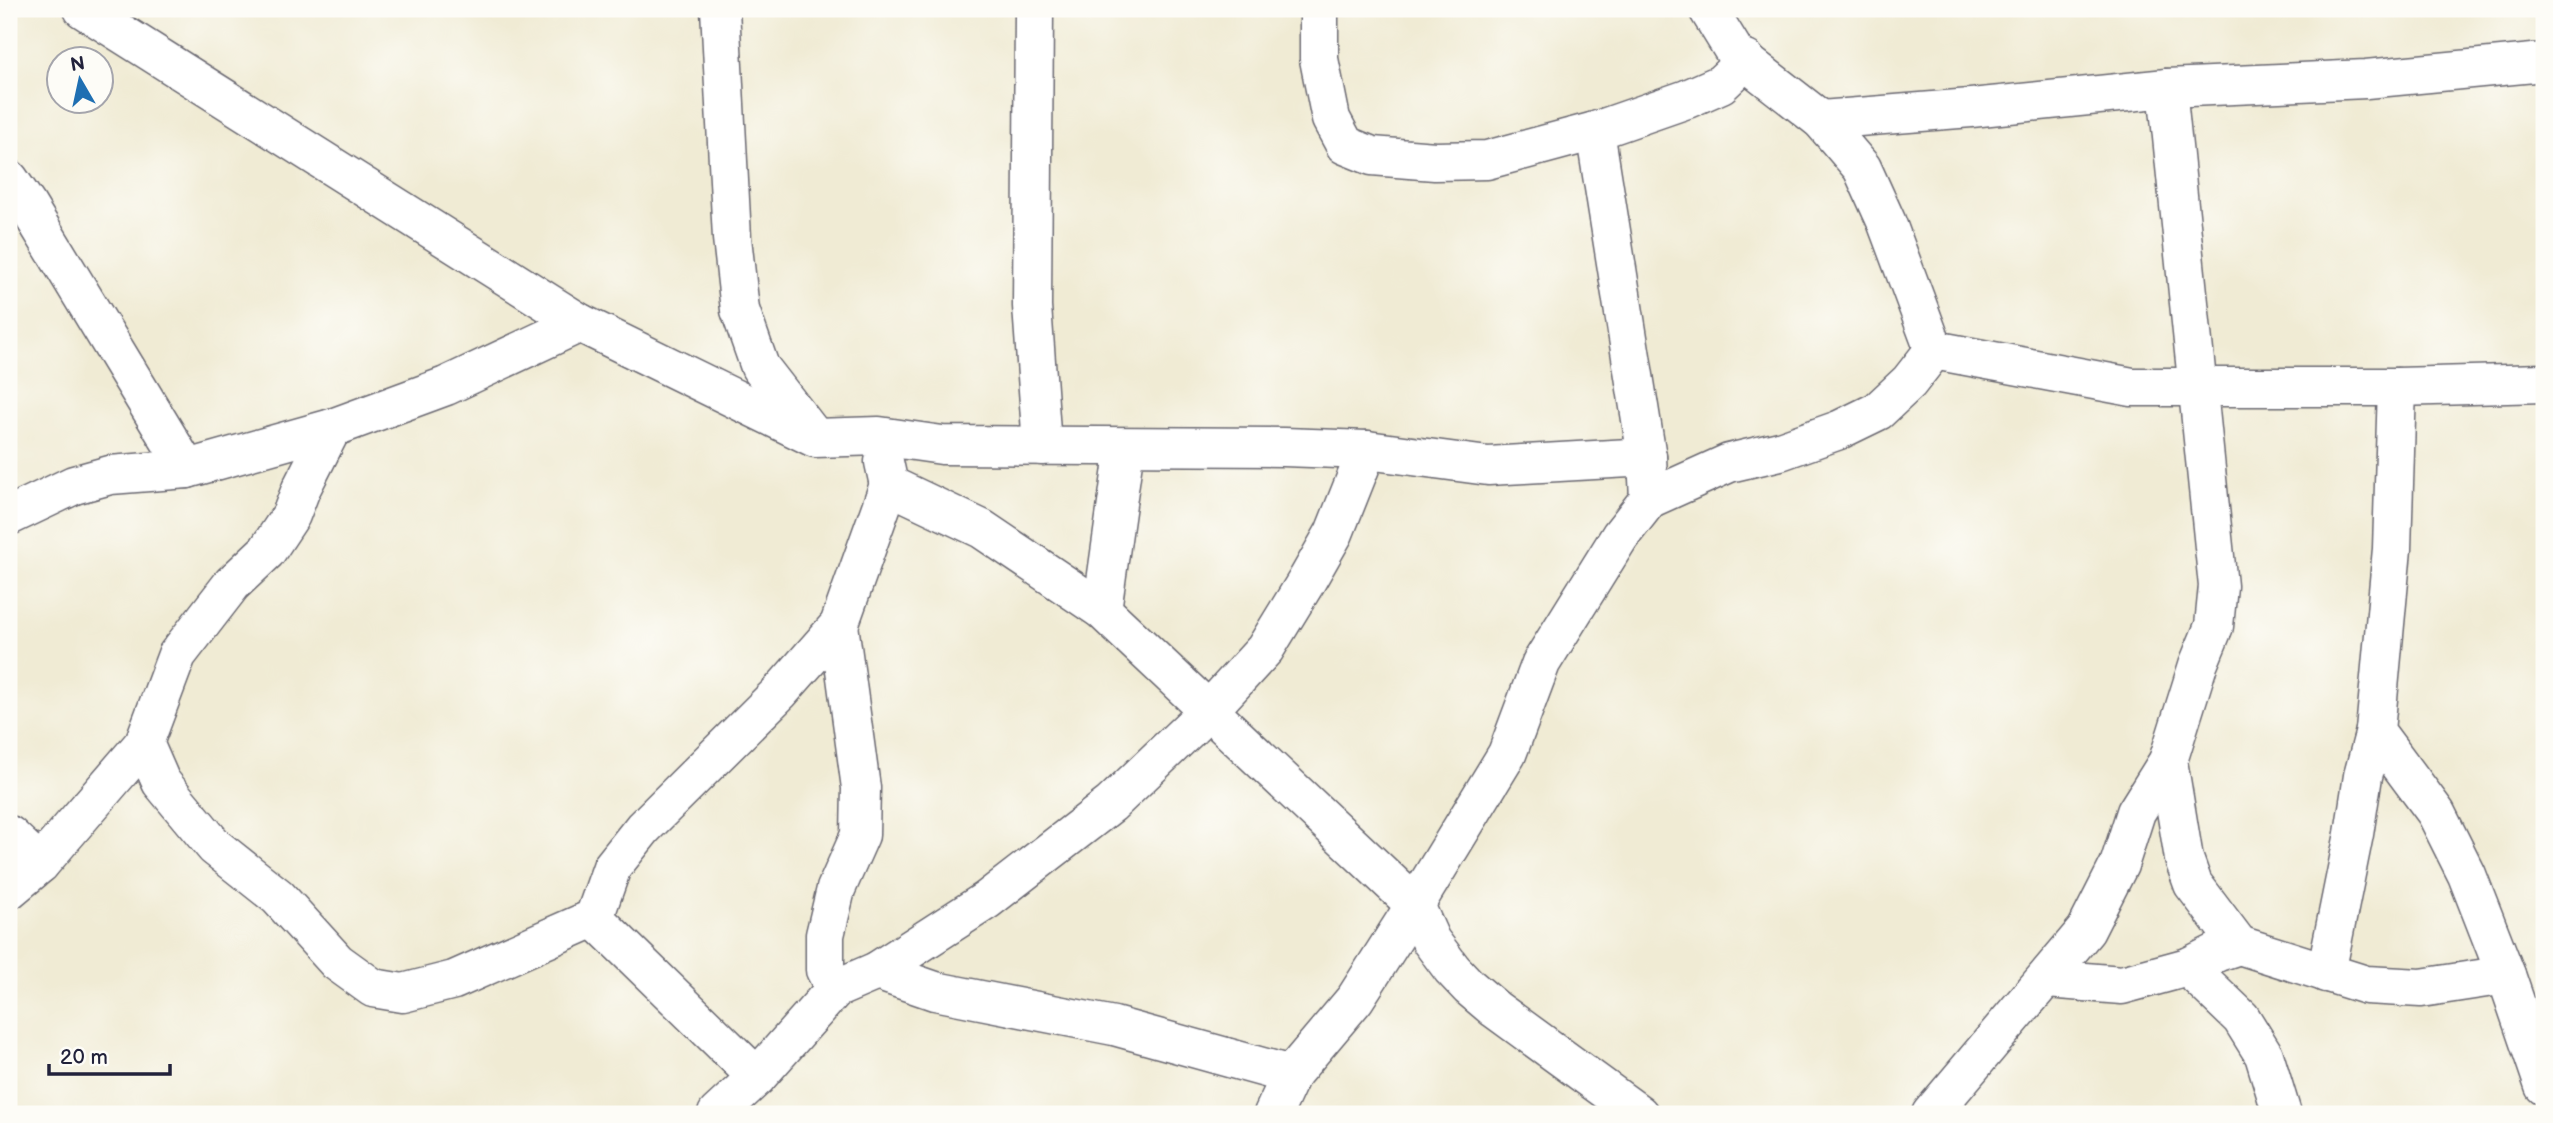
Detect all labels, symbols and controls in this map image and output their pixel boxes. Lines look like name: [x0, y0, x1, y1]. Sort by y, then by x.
north arrow: [46, 46, 116, 116]
text: N: [69, 52, 86, 77]
scale bar: [49, 1032, 170, 1076]
text: 20 m: [60, 1045, 108, 1070]

